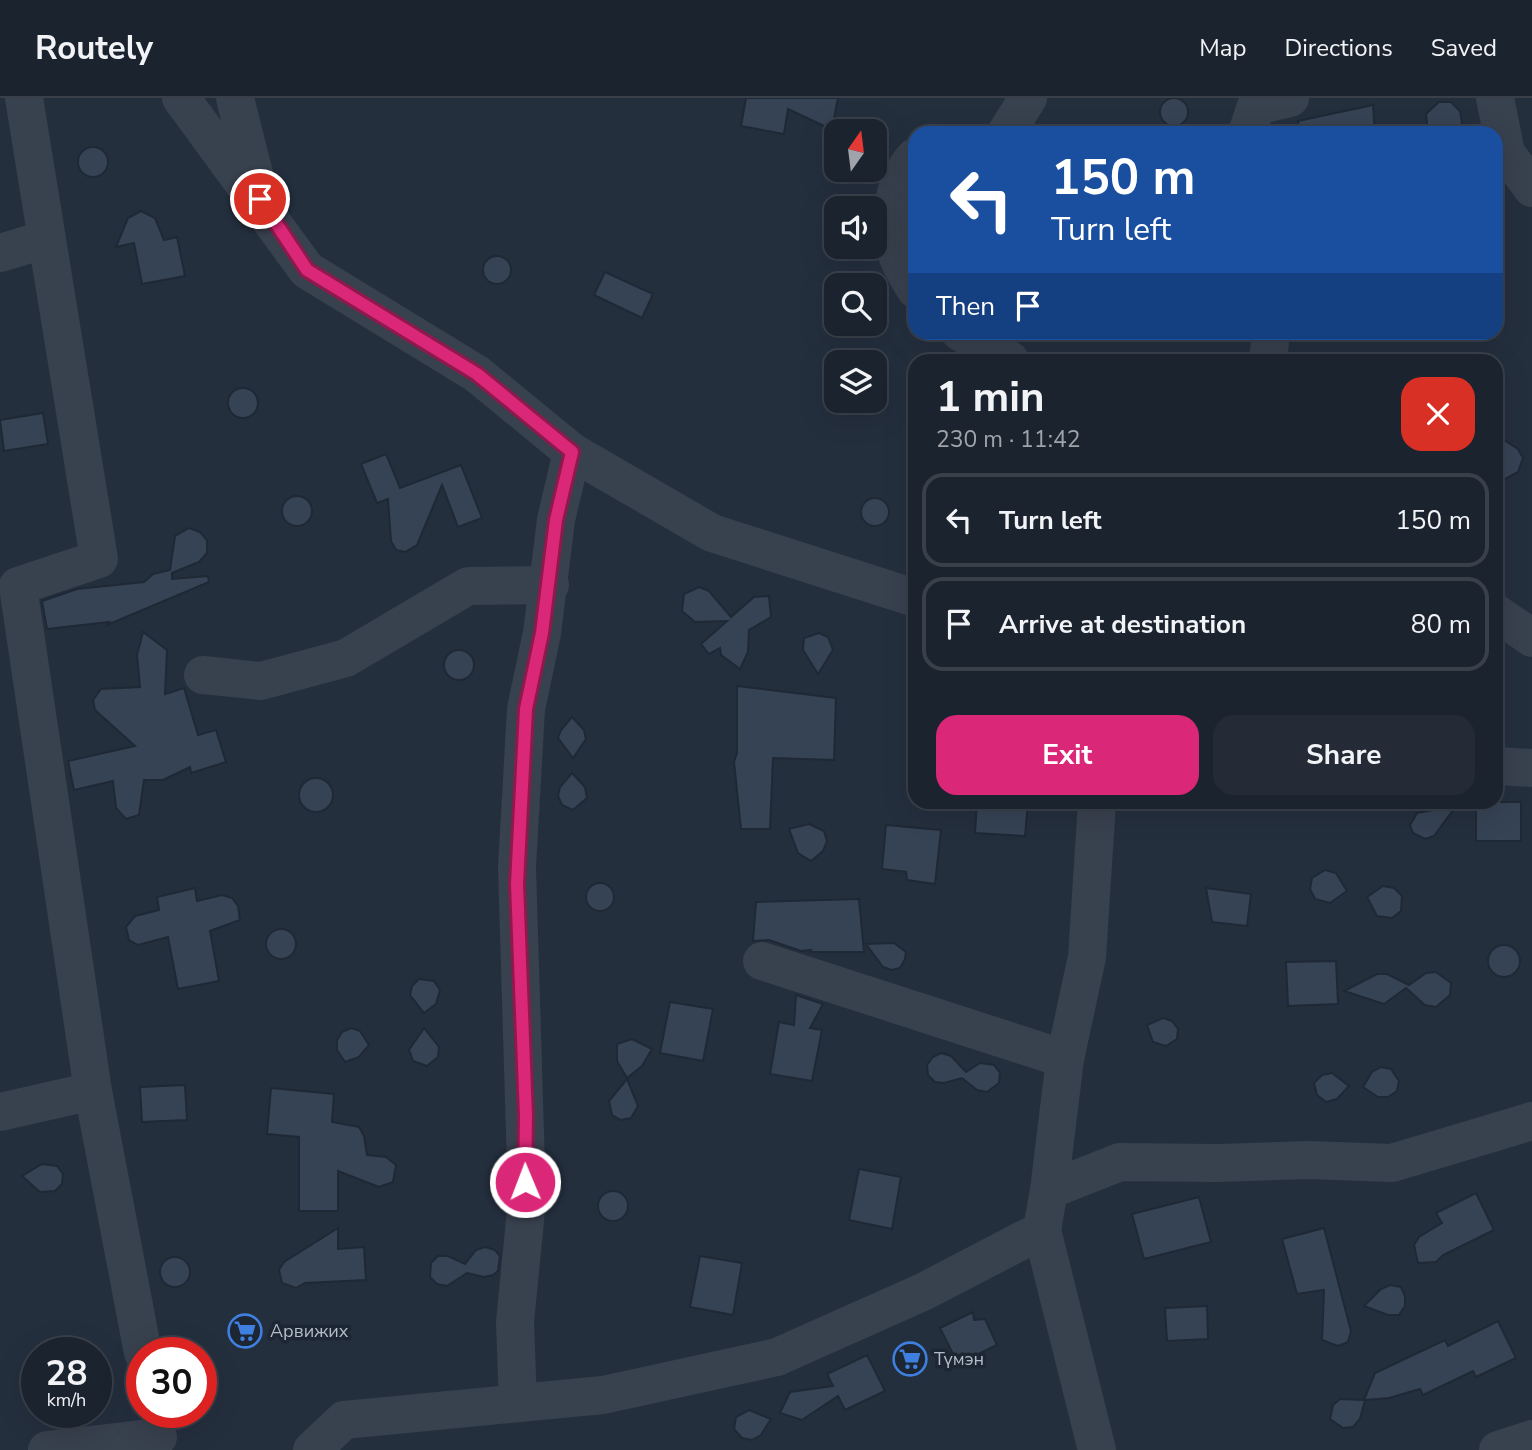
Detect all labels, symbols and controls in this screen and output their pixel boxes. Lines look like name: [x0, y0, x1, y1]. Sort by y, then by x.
text: Routely: [35, 26, 153, 71]
text: Map: [1199, 32, 1246, 64]
text: Directions: [1284, 32, 1393, 64]
text: Saved: [1431, 32, 1497, 64]
north arrow: [824, 119, 887, 182]
map controls: [824, 119, 887, 413]
text: 150 m: [1051, 144, 1195, 211]
icon: left: [936, 154, 1027, 245]
pin: [230, 169, 290, 229]
icon: arrive: [241, 180, 279, 218]
button: sound: [824, 196, 887, 259]
text: Turn left: [1051, 208, 1171, 251]
button: search: [824, 273, 887, 336]
icon: arrive: [1009, 287, 1047, 325]
text: Then: [936, 289, 995, 324]
button: layers: [824, 350, 887, 413]
text: 1 min: [936, 369, 1045, 426]
button: close: [1401, 377, 1475, 451]
text: 230 m · 11:42: [936, 424, 1081, 455]
icon: left: [940, 501, 978, 539]
text: Turn left: [999, 503, 1102, 538]
text: 150 m: [1395, 503, 1471, 538]
icon: arrive: [940, 605, 978, 643]
text: Arrive at destination: [999, 607, 1246, 642]
text: 80 m: [1411, 607, 1471, 642]
button: Exit: [936, 715, 1199, 795]
button: Share: [1213, 715, 1475, 795]
position arrow: [488, 1145, 562, 1219]
supermarket icon: Арвижих: [226, 1312, 264, 1350]
place label: Арвижих: [270, 1319, 349, 1343]
speed limit sign: 30: [126, 1337, 217, 1428]
supermarket icon: Түмэн: [891, 1340, 929, 1378]
place label: Түмэн: [934, 1347, 984, 1371]
text: 28: [45, 1350, 88, 1397]
text: km/h: [47, 1388, 86, 1412]

